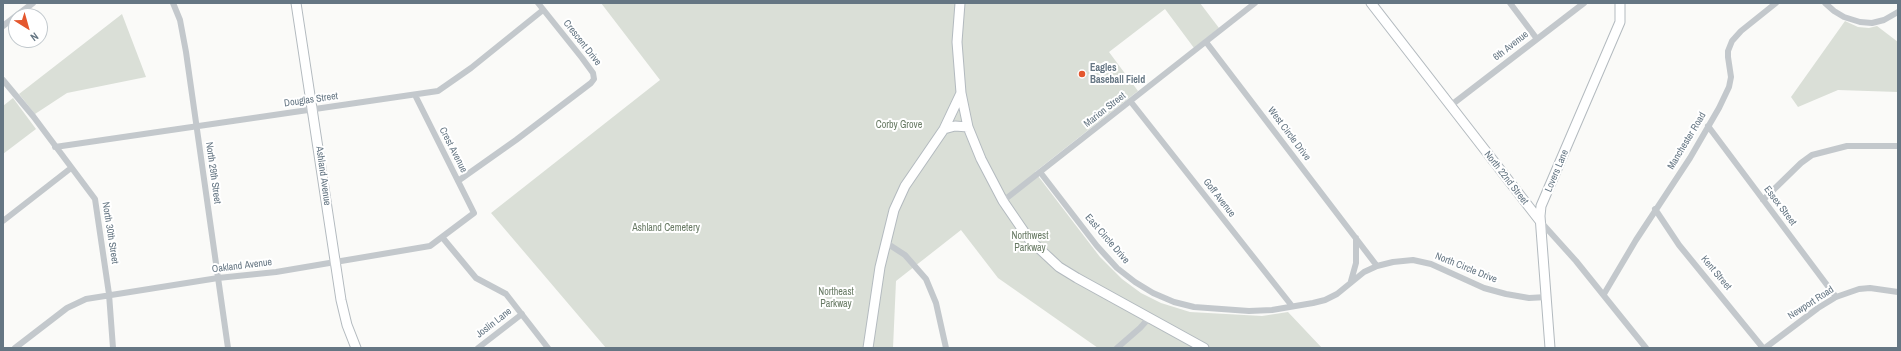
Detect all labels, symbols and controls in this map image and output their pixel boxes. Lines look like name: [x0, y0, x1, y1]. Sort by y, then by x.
north arrow: [8, 8, 48, 48]
street label: Crescent Drive: [560, 18, 604, 68]
text: N: [28, 29, 41, 44]
street label: 6th Avenue: [1491, 29, 1531, 63]
place label: Eagles Baseball Field: [1090, 62, 1145, 86]
marker: Eagles Baseball Field: [1077, 69, 1087, 79]
street label: Douglas Street: [283, 90, 339, 110]
street label: Marion Street: [1082, 90, 1128, 130]
street label: West Circle Drive: [1265, 105, 1313, 163]
street label: Manchester Road: [1665, 110, 1709, 172]
park label: Corby Grove: [876, 119, 922, 131]
street label: Crest Avenue: [436, 125, 470, 175]
street label: North 29th Street: [203, 141, 223, 205]
street label: Ashland Avenue: [313, 146, 333, 206]
street label: Lovers Lane: [1543, 148, 1571, 194]
street label: North 22nd Street: [1481, 149, 1531, 207]
street label: Goff Avenue: [1200, 176, 1238, 220]
street label: Essex Street: [1761, 184, 1799, 228]
street label: North 30th Street: [99, 201, 121, 265]
street label: East Circle Drive: [1082, 212, 1132, 266]
park label: Ashland Cemetery: [632, 222, 700, 234]
park label: Northwest Parkway: [1012, 230, 1048, 254]
street label: North Circle Drive: [1433, 250, 1499, 286]
street label: Kent Street: [1698, 253, 1734, 293]
street label: Oakland Avenue: [211, 256, 273, 276]
street label: Newport Road: [1786, 284, 1836, 322]
park label: Northeast Parkway: [818, 286, 854, 310]
street label: Joslin Lane: [474, 305, 514, 341]

